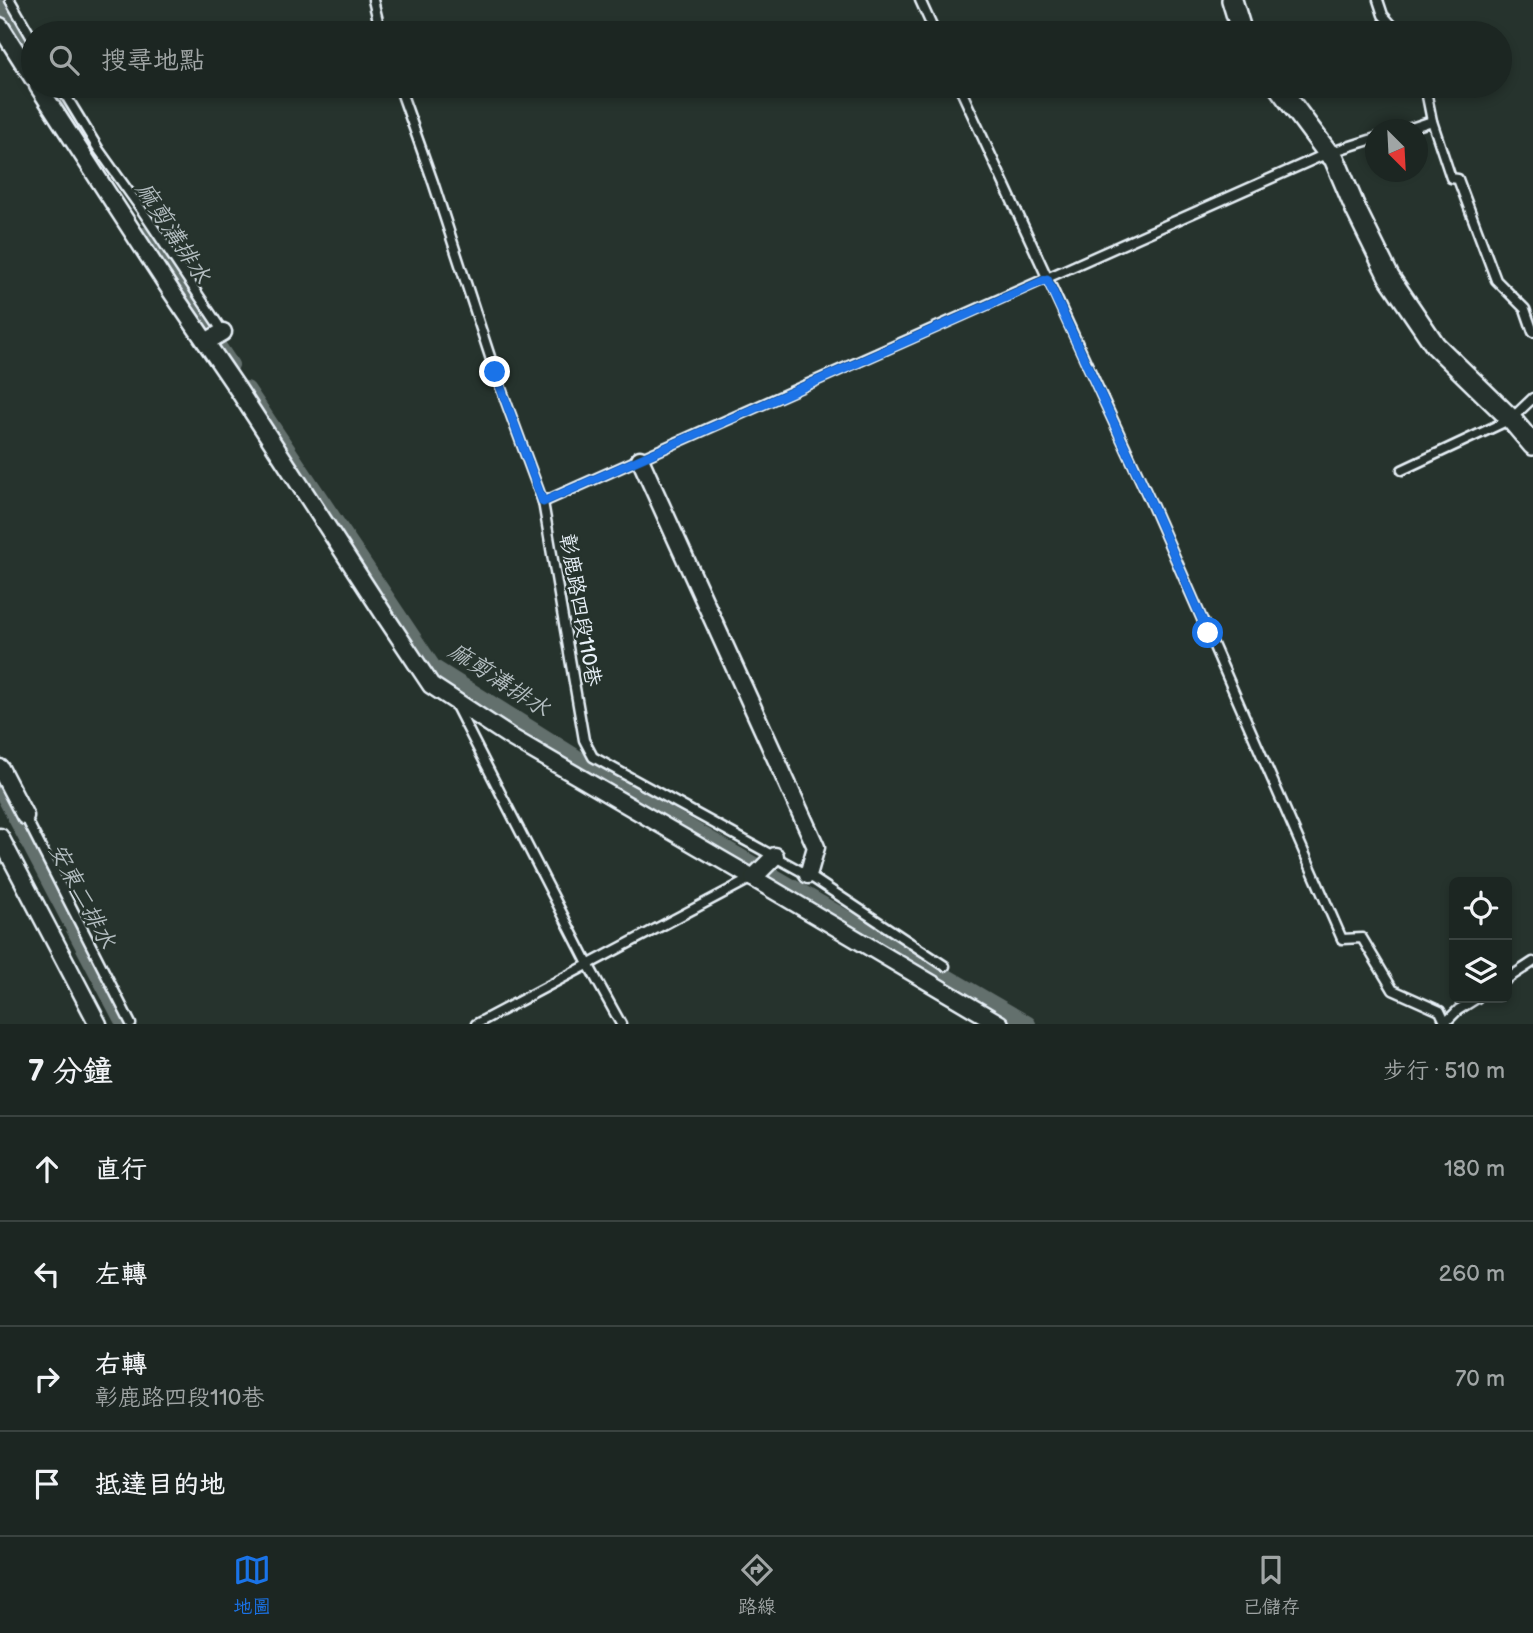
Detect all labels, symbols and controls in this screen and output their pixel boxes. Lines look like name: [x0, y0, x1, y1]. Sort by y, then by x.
search box: [21, 21, 1512, 98]
icon: search: [45, 41, 83, 79]
text: 搜尋地點: [101, 46, 205, 77]
north arrow: [1365, 119, 1428, 182]
water label: 麻剪溝排水: [130, 177, 217, 290]
route end: [479, 356, 510, 387]
street label: 彰鹿路四段110巷: [554, 532, 606, 688]
route start: [1192, 617, 1223, 648]
water label: 麻剪溝排水: [443, 637, 556, 724]
water label: 安東二排水: [43, 839, 122, 954]
map controls: [1449, 877, 1512, 1003]
button: locate: [1449, 877, 1512, 940]
button: layers: [1449, 940, 1512, 1003]
text: 7 分鐘: [28, 1054, 113, 1090]
text: 步行 · 510 m: [1383, 1057, 1505, 1085]
icon: ahead: [28, 1150, 66, 1188]
text: 直行: [95, 1155, 147, 1186]
text: 180 m: [1444, 1155, 1505, 1183]
icon: left: [28, 1255, 66, 1293]
text: 左轉: [95, 1260, 147, 1291]
text: 260 m: [1439, 1260, 1505, 1288]
text: 右轉: [95, 1350, 147, 1381]
icon: right: [28, 1360, 66, 1398]
text: 70 m: [1455, 1365, 1505, 1393]
text: 彰鹿路四段110巷: [95, 1384, 264, 1412]
icon: arrive: [28, 1465, 66, 1503]
text: 抵達目的地: [95, 1470, 225, 1501]
tab: 地圖: [233, 1551, 271, 1619]
tab: 路線: [738, 1551, 776, 1619]
tab: 已儲存: [1243, 1551, 1300, 1619]

